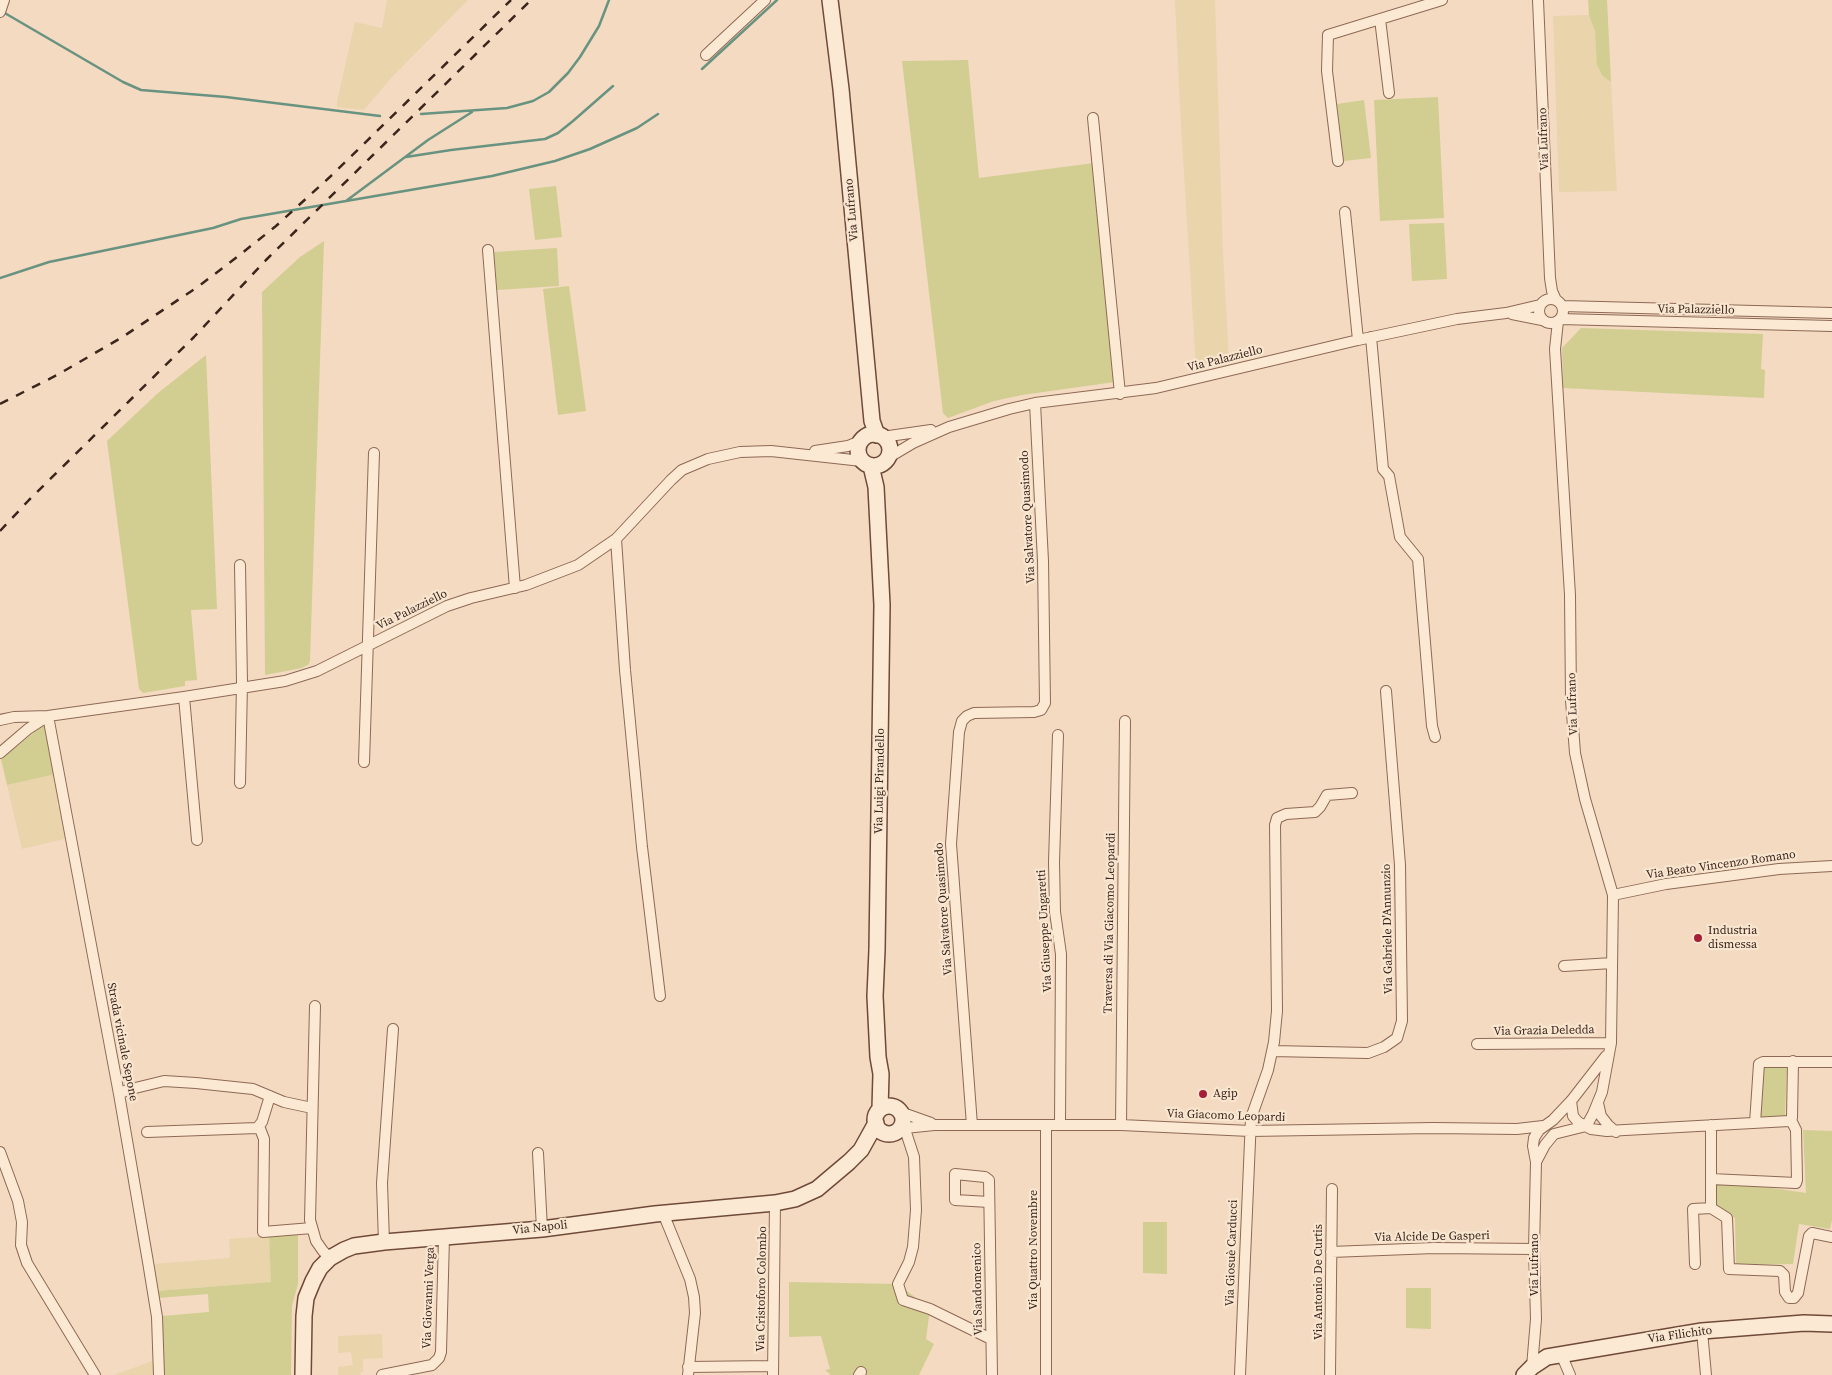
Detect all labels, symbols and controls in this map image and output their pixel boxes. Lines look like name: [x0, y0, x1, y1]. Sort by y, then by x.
street label: Via Lufrano: [1536, 107, 1552, 171]
street label: Via Lufrano: [842, 178, 862, 242]
street label: Via Palazziello: [1657, 302, 1735, 318]
street label: Via Palazziello: [1186, 343, 1264, 375]
street label: Via Salvatore Quasimodo: [1017, 450, 1039, 584]
street label: Via Palazziello: [374, 587, 450, 633]
street label: Via Lufrano: [1565, 672, 1581, 736]
street label: Via Luigi Pirandello: [872, 728, 888, 834]
street label: Traversa di Via Giacomo Leopardi: [1101, 833, 1119, 1013]
street label: Via Salvatore Quasimodo: [932, 842, 956, 976]
street label: Via Beato Vincenzo Romano: [1645, 847, 1797, 883]
street label: Via Gabriele D'Annunzio: [1380, 864, 1396, 994]
street label: Via Giuseppe Ungaretti: [1035, 869, 1055, 993]
place label: Industria dismessa: [1708, 924, 1757, 952]
marker: Industria dismessa: [1692, 932, 1704, 944]
street label: Strada vicinale Sepone: [103, 981, 141, 1103]
street label: Via Grazia Deledda: [1493, 1023, 1595, 1039]
place label: Agip: [1213, 1087, 1238, 1101]
marker: Agip: [1197, 1088, 1209, 1100]
street label: Via Giacomo Leopardi: [1166, 1107, 1286, 1125]
street label: Via Quattro Novembre: [1027, 1190, 1041, 1310]
street label: Via Giosuè Carducci: [1223, 1199, 1241, 1307]
street label: Via Napoli: [512, 1218, 568, 1238]
street label: Via Antonio De Curtis: [1312, 1224, 1326, 1340]
street label: Via Cristoforo Colombo: [754, 1226, 770, 1352]
street label: Via Alcide De Gasperi: [1374, 1229, 1490, 1245]
street label: Via Lufrano: [1528, 1233, 1542, 1297]
street label: Via Sandomenico: [970, 1242, 986, 1336]
street label: Via Giovanni Verga: [420, 1247, 438, 1349]
street label: Via Filichito: [1647, 1323, 1713, 1347]

